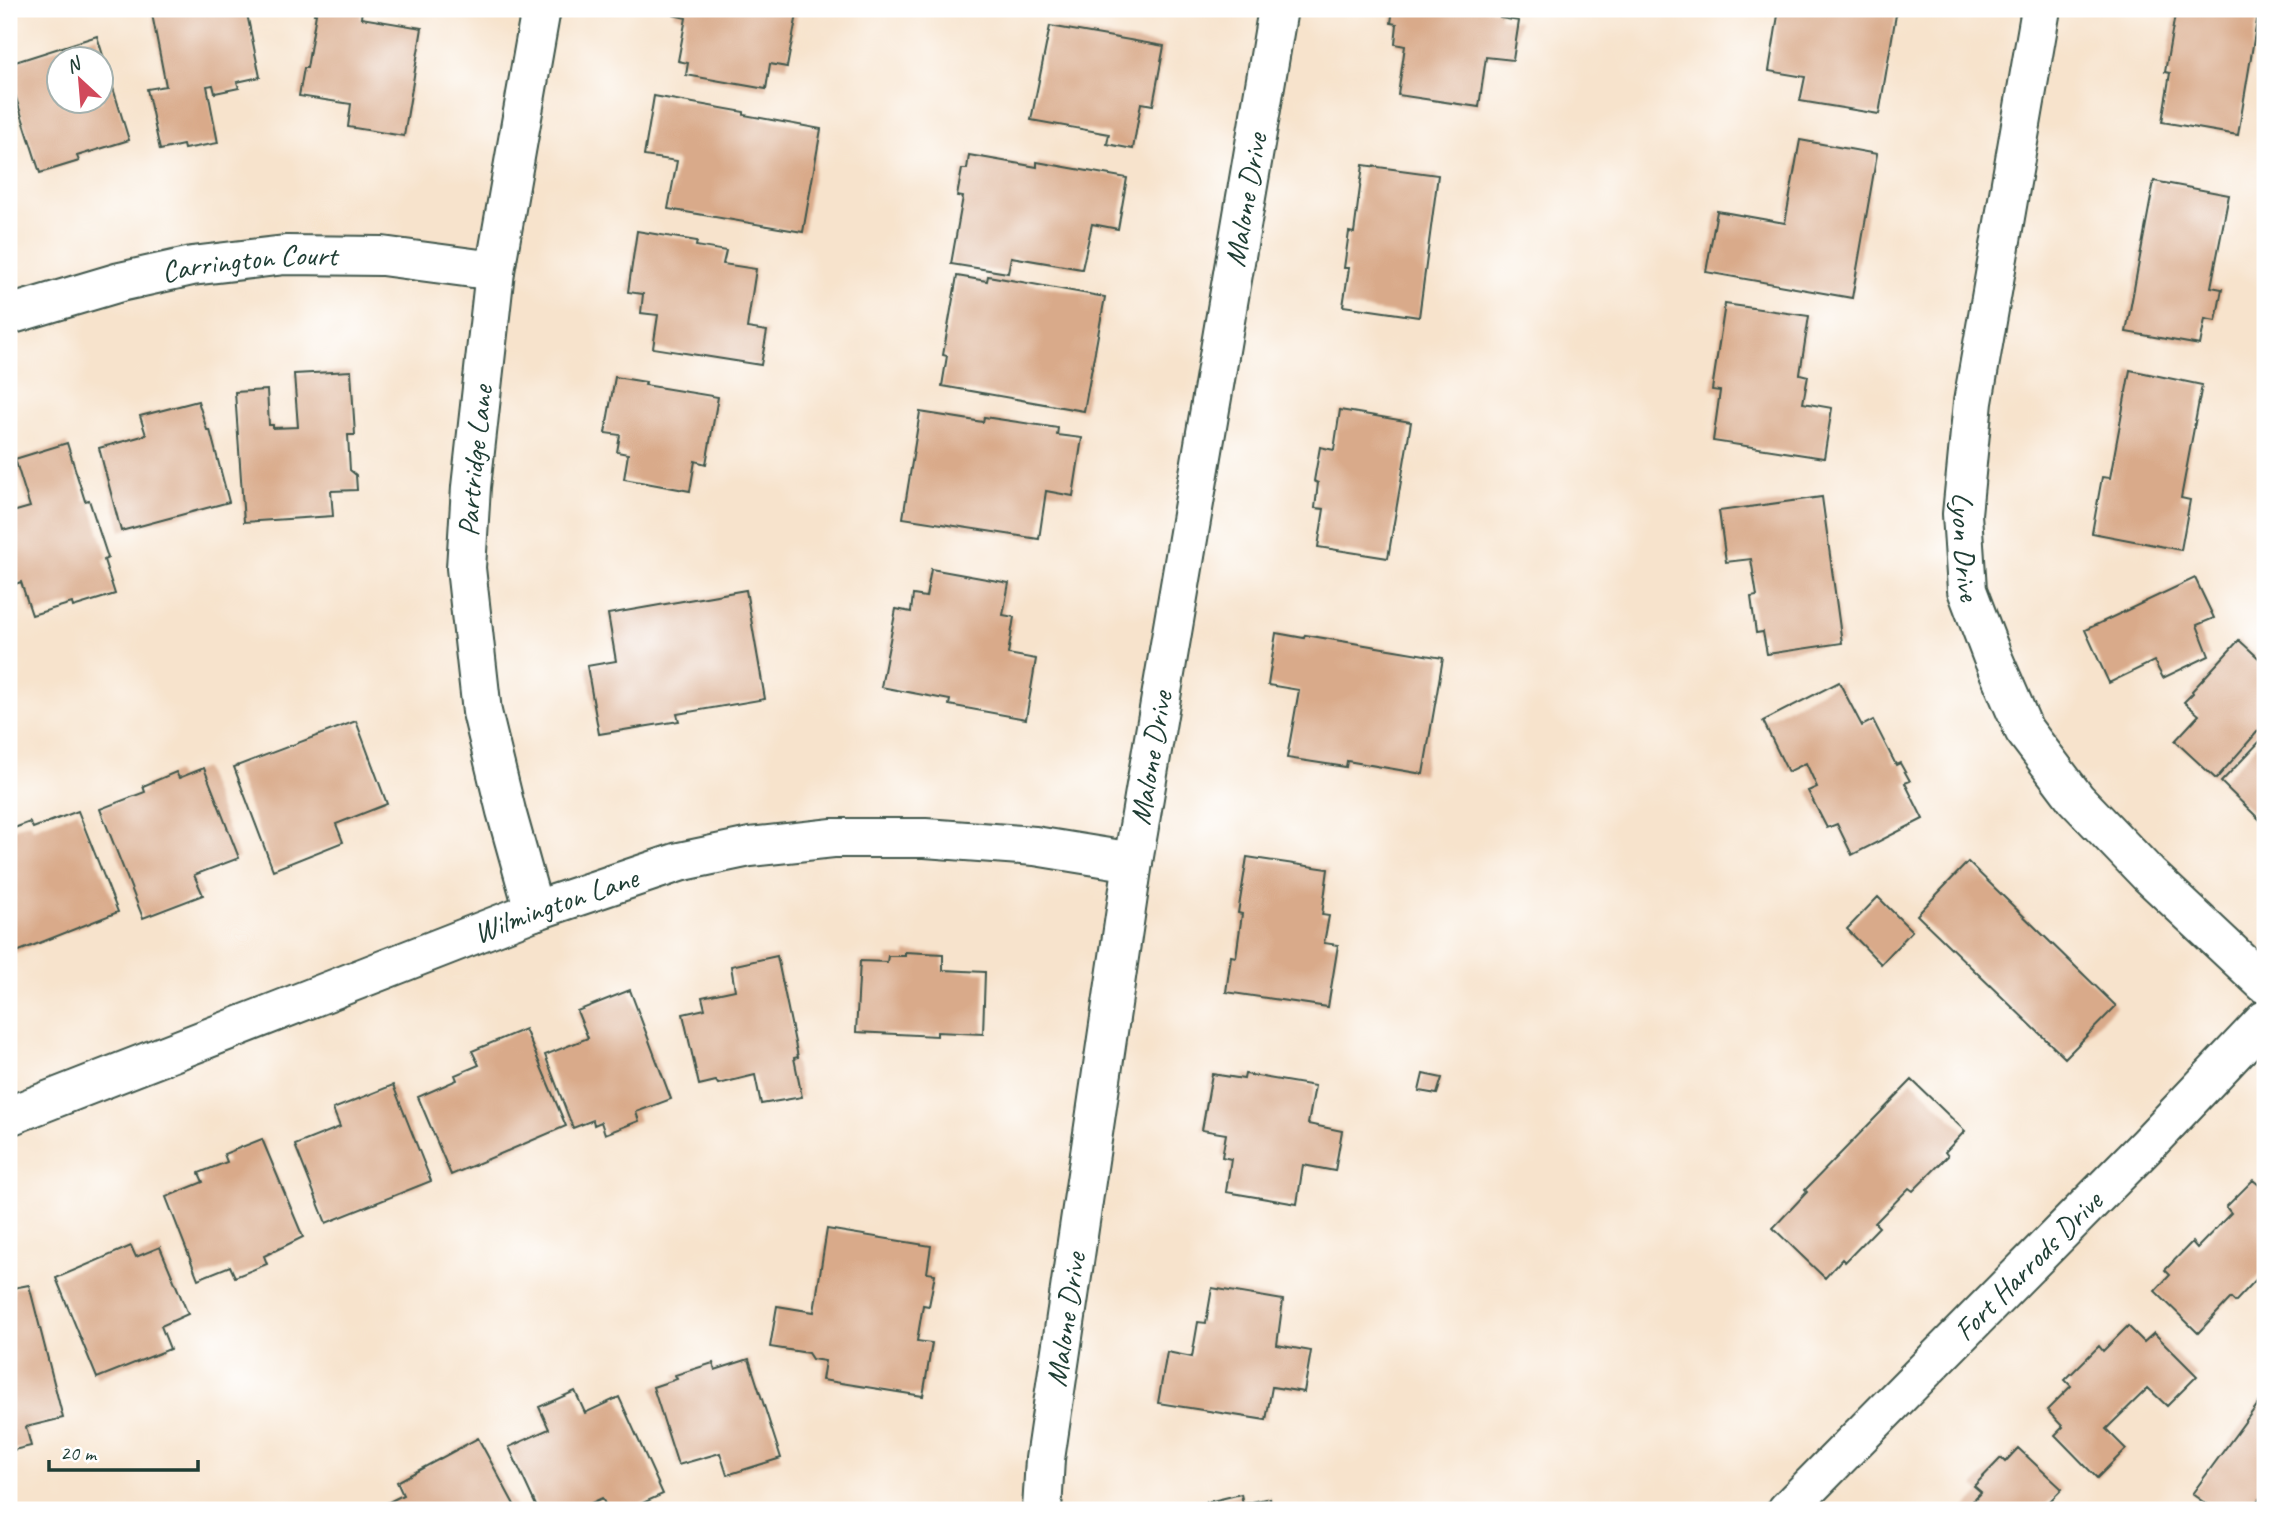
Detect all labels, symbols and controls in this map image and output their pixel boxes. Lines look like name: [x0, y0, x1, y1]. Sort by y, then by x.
north arrow: [46, 46, 116, 116]
text: N: [62, 51, 86, 79]
street label: Malone Drive: [1216, 128, 1276, 270]
street label: Carrington Court: [158, 236, 340, 291]
street label: Partridge Lane: [449, 381, 501, 538]
street label: Lyon Drive: [1943, 491, 1989, 608]
street label: Malone Drive: [1121, 686, 1181, 828]
street label: Wilmington Lane: [468, 858, 645, 952]
street label: Fort Harrods Drive: [1946, 1181, 2112, 1349]
street label: Malone Drive: [1037, 1248, 1094, 1389]
scale bar: [49, 1428, 198, 1472]
text: 20 m: [60, 1440, 98, 1466]

